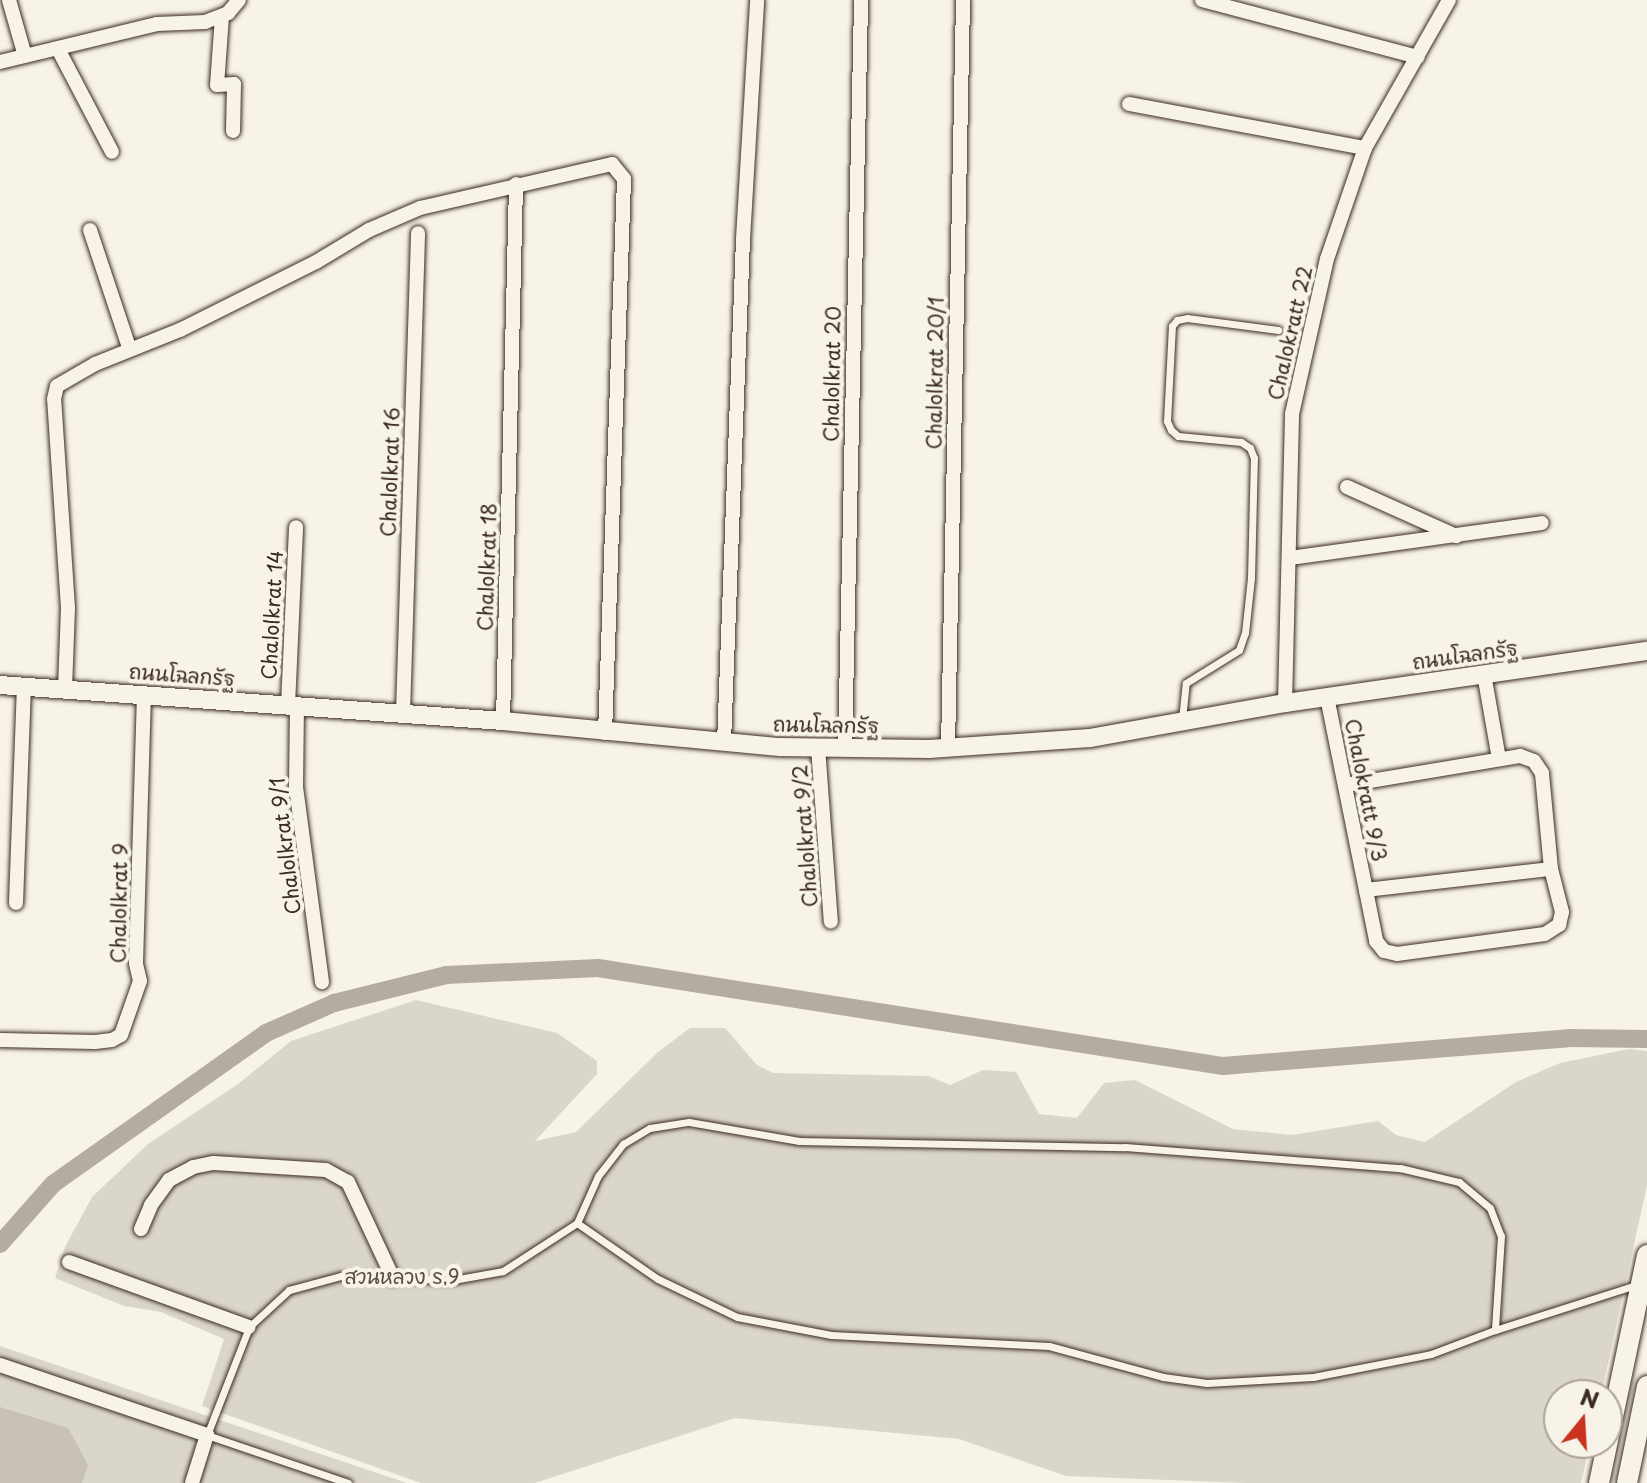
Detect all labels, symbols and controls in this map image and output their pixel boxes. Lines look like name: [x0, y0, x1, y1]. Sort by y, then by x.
street label: Chalokratt 22: [1263, 263, 1317, 403]
street label: Chalolkrat 20/1: [922, 296, 948, 450]
street label: Chalolkrat 20: [819, 306, 845, 442]
street label: Chalolkrat 16: [376, 406, 404, 538]
street label: Chalolkrat 18: [473, 502, 501, 632]
street label: Chalolkrat 14: [257, 549, 287, 681]
street label: ถนนโฉลกรัฐ: [1411, 636, 1519, 674]
street label: ถนนโฉลกรัฐ: [128, 659, 236, 691]
street label: ถนนโฉลกรัฐ: [773, 712, 879, 738]
street label: Chalokratt 9/3: [1341, 717, 1391, 863]
street label: Chalolkrat 9/2: [788, 765, 822, 907]
street label: Chalolkrat 9/1: [265, 777, 305, 915]
street label: Chalolkrat 9: [106, 843, 132, 963]
park label: สวนหลวง ร.9: [345, 1264, 459, 1288]
north arrow: [1543, 1379, 1623, 1459]
text: N: [1577, 1379, 1603, 1416]

